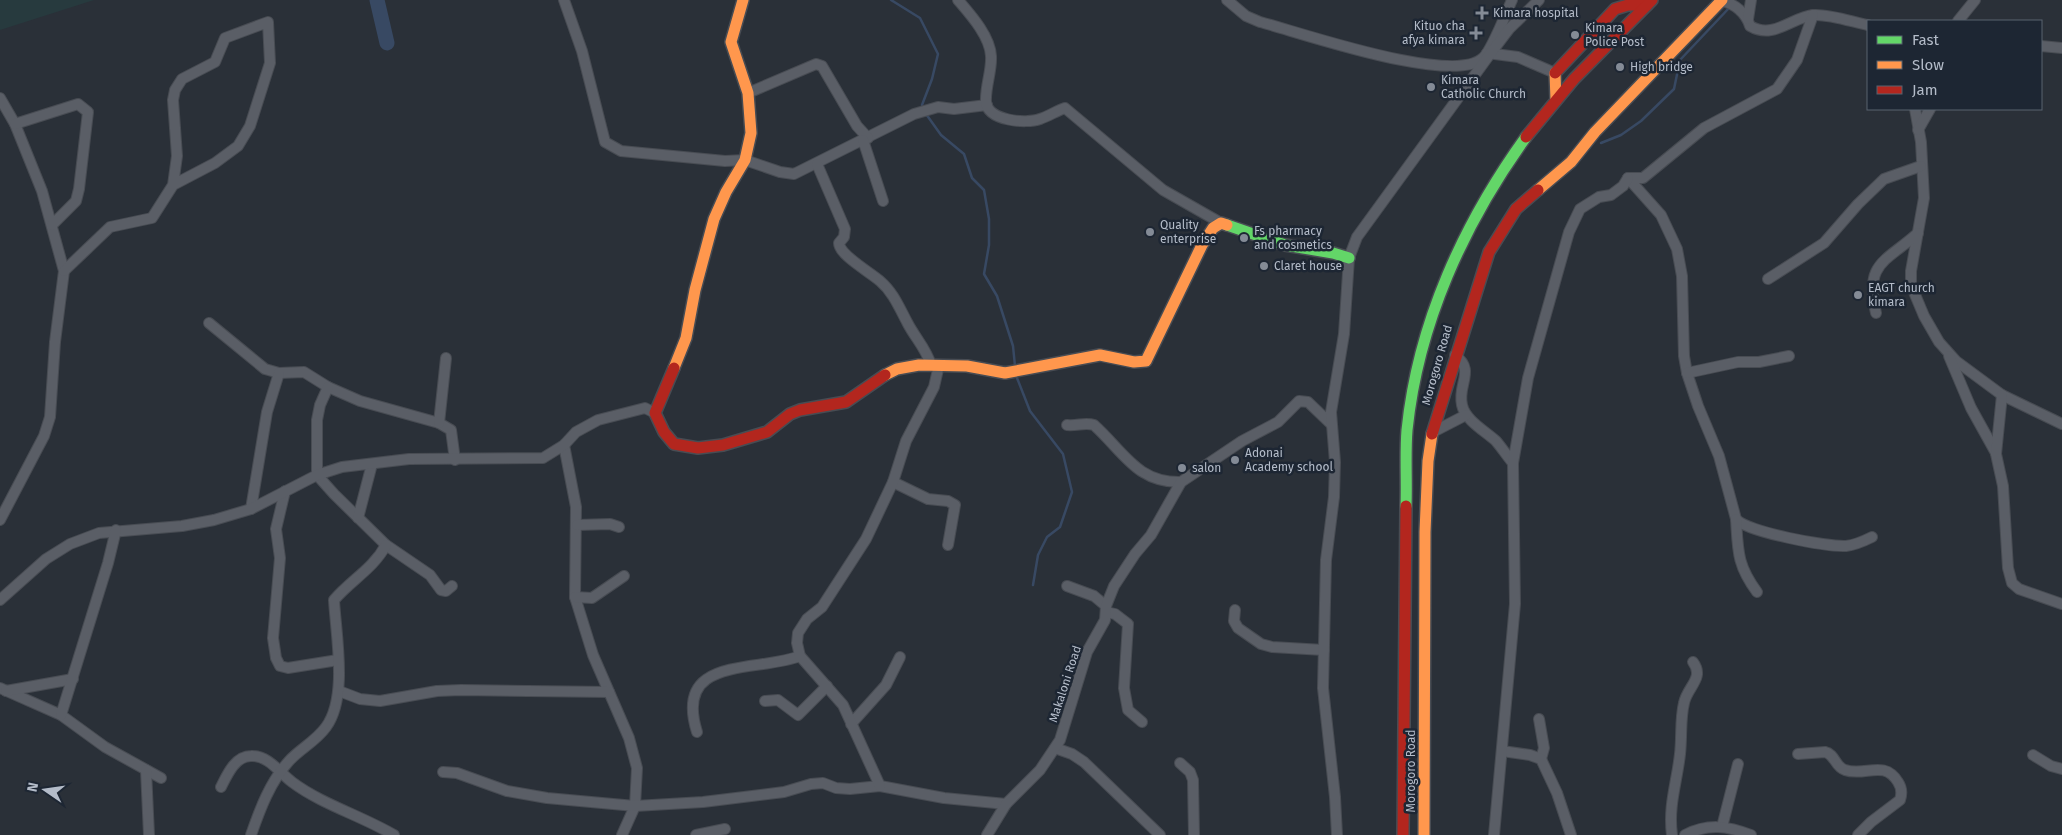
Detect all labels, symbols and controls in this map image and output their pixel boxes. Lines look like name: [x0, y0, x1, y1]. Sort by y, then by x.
marker: Kimara hospital: [1475, 6, 1489, 20]
place label: Kimara hospital: [1493, 6, 1579, 20]
place label: Kituo cha afya kimara: [1402, 19, 1465, 47]
legend: [1867, 20, 2042, 110]
place label: Kimara Police Post: [1585, 21, 1645, 49]
marker: Kituo cha afya kimara: [1469, 26, 1483, 40]
marker: Kimara Police Post: [1569, 29, 1581, 41]
text: Fast: [1912, 31, 1939, 49]
text: Slow: [1912, 56, 1944, 74]
place label: High bridge: [1630, 60, 1693, 74]
marker: High bridge: [1614, 61, 1626, 73]
place label: Kimara Catholic Church: [1441, 73, 1526, 101]
marker: Kimara Catholic Church: [1425, 81, 1437, 93]
text: Jam: [1912, 81, 1938, 99]
place label: Quality enterprise: [1160, 218, 1216, 246]
place label: Fs pharmacy and cosmetics: [1254, 224, 1332, 252]
marker: Quality enterprise: [1144, 226, 1156, 238]
marker: Fs pharmacy and cosmetics: [1238, 232, 1250, 244]
place label: Claret house: [1274, 259, 1342, 273]
marker: Claret house: [1258, 260, 1270, 272]
place label: EAGT church kimara: [1868, 281, 1935, 309]
marker: EAGT church kimara: [1852, 289, 1864, 301]
street label: Morogoro Road: [1419, 323, 1455, 407]
place label: Adonai Academy school: [1245, 446, 1333, 474]
marker: Adonai Academy school: [1229, 454, 1241, 466]
place label: salon: [1192, 461, 1221, 475]
marker: salon: [1176, 462, 1188, 474]
street label: Makaloni Road: [1046, 644, 1084, 724]
street label: Morogoro Road: [1404, 730, 1418, 812]
north arrow: [20, 765, 70, 815]
text: N: [23, 781, 42, 794]

